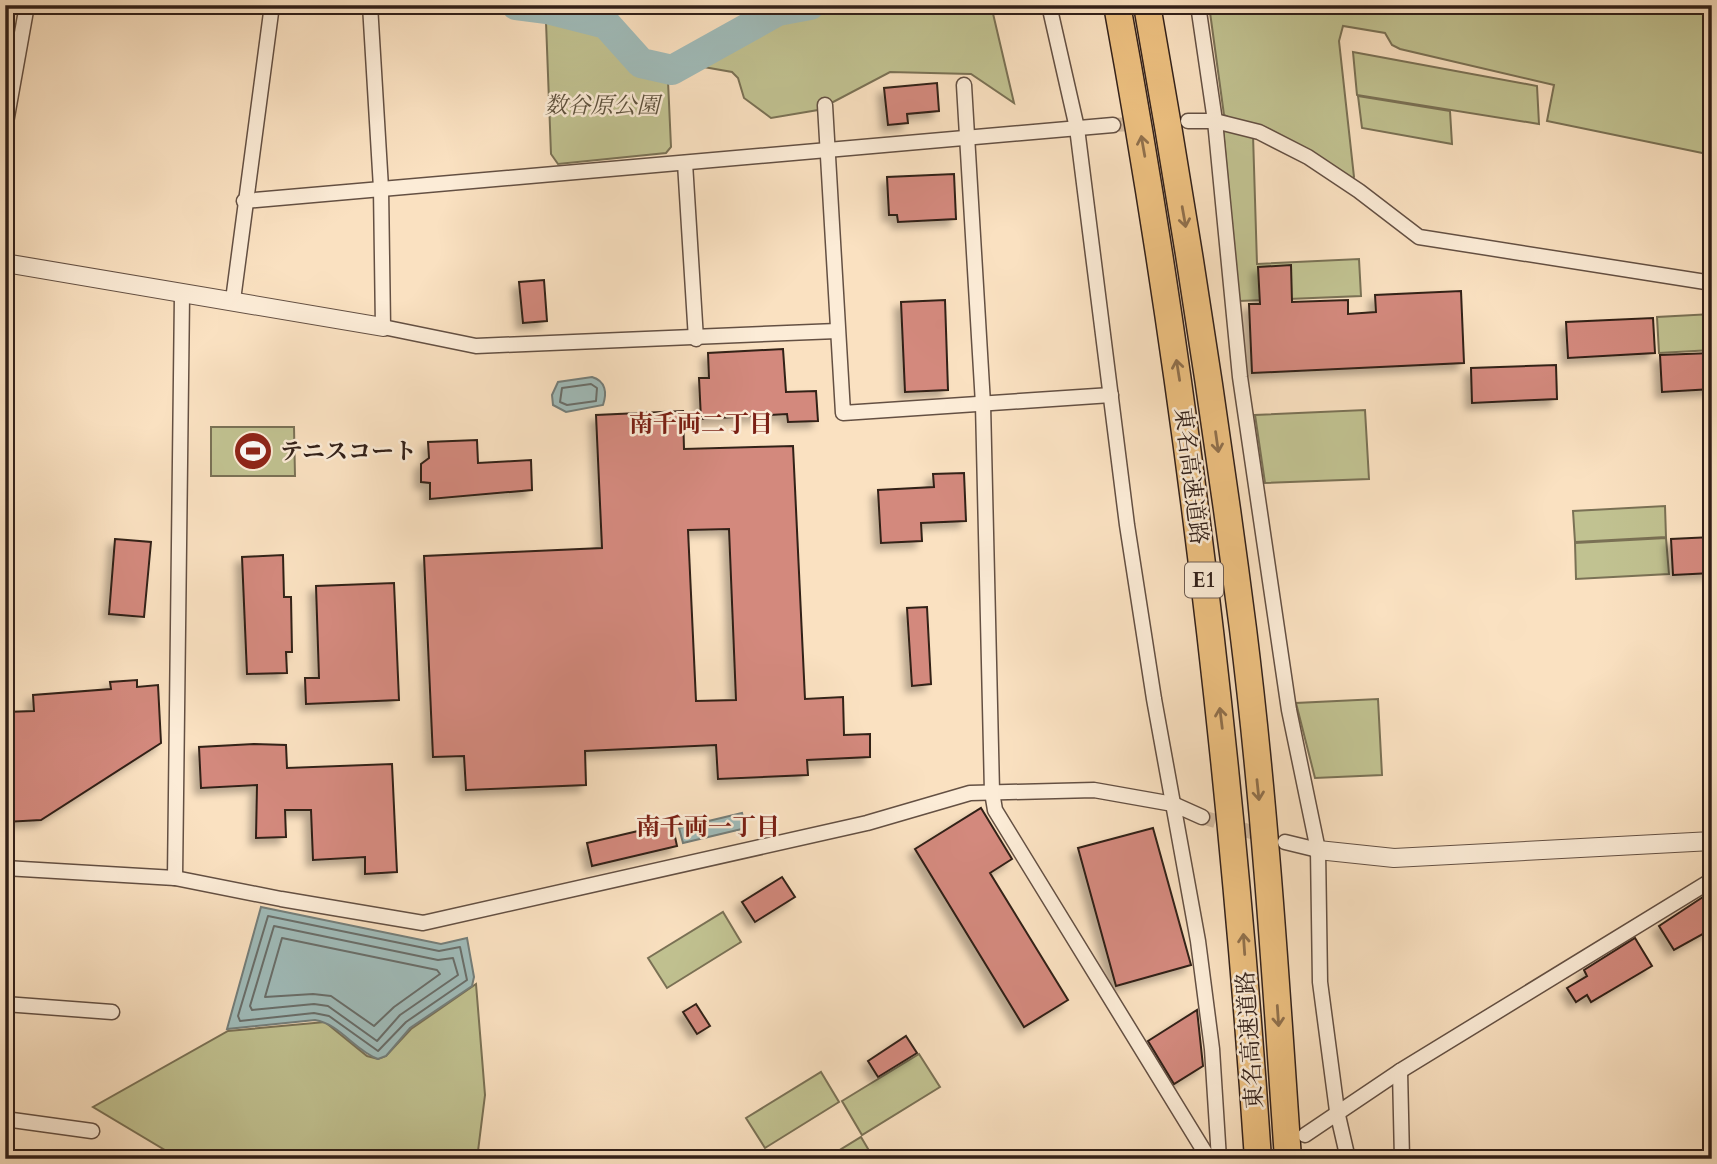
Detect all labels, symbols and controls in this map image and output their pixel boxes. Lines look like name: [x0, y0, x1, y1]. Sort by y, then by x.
park label: 数谷原公園: [545, 90, 664, 121]
one-way arrow: [1136, 135, 1149, 157]
one-way arrow: [1178, 205, 1191, 228]
one-way arrow: [1171, 359, 1184, 382]
street label: 東名高速道路: [1167, 406, 1215, 546]
district label: 南千両二丁目: [629, 408, 773, 441]
sports icon: テニスコート: [232, 430, 274, 472]
one-way arrow: [1211, 431, 1224, 453]
place label: テニスコート: [280, 436, 417, 467]
road number: E1: [1185, 562, 1223, 598]
one-way arrow: [1215, 707, 1228, 729]
one-way arrow: [1252, 778, 1265, 801]
district label: 南千両一丁目: [636, 811, 780, 844]
one-way arrow: [1237, 933, 1250, 956]
street label: 東名高速道路: [1230, 970, 1270, 1110]
one-way arrow: [1272, 1005, 1285, 1027]

